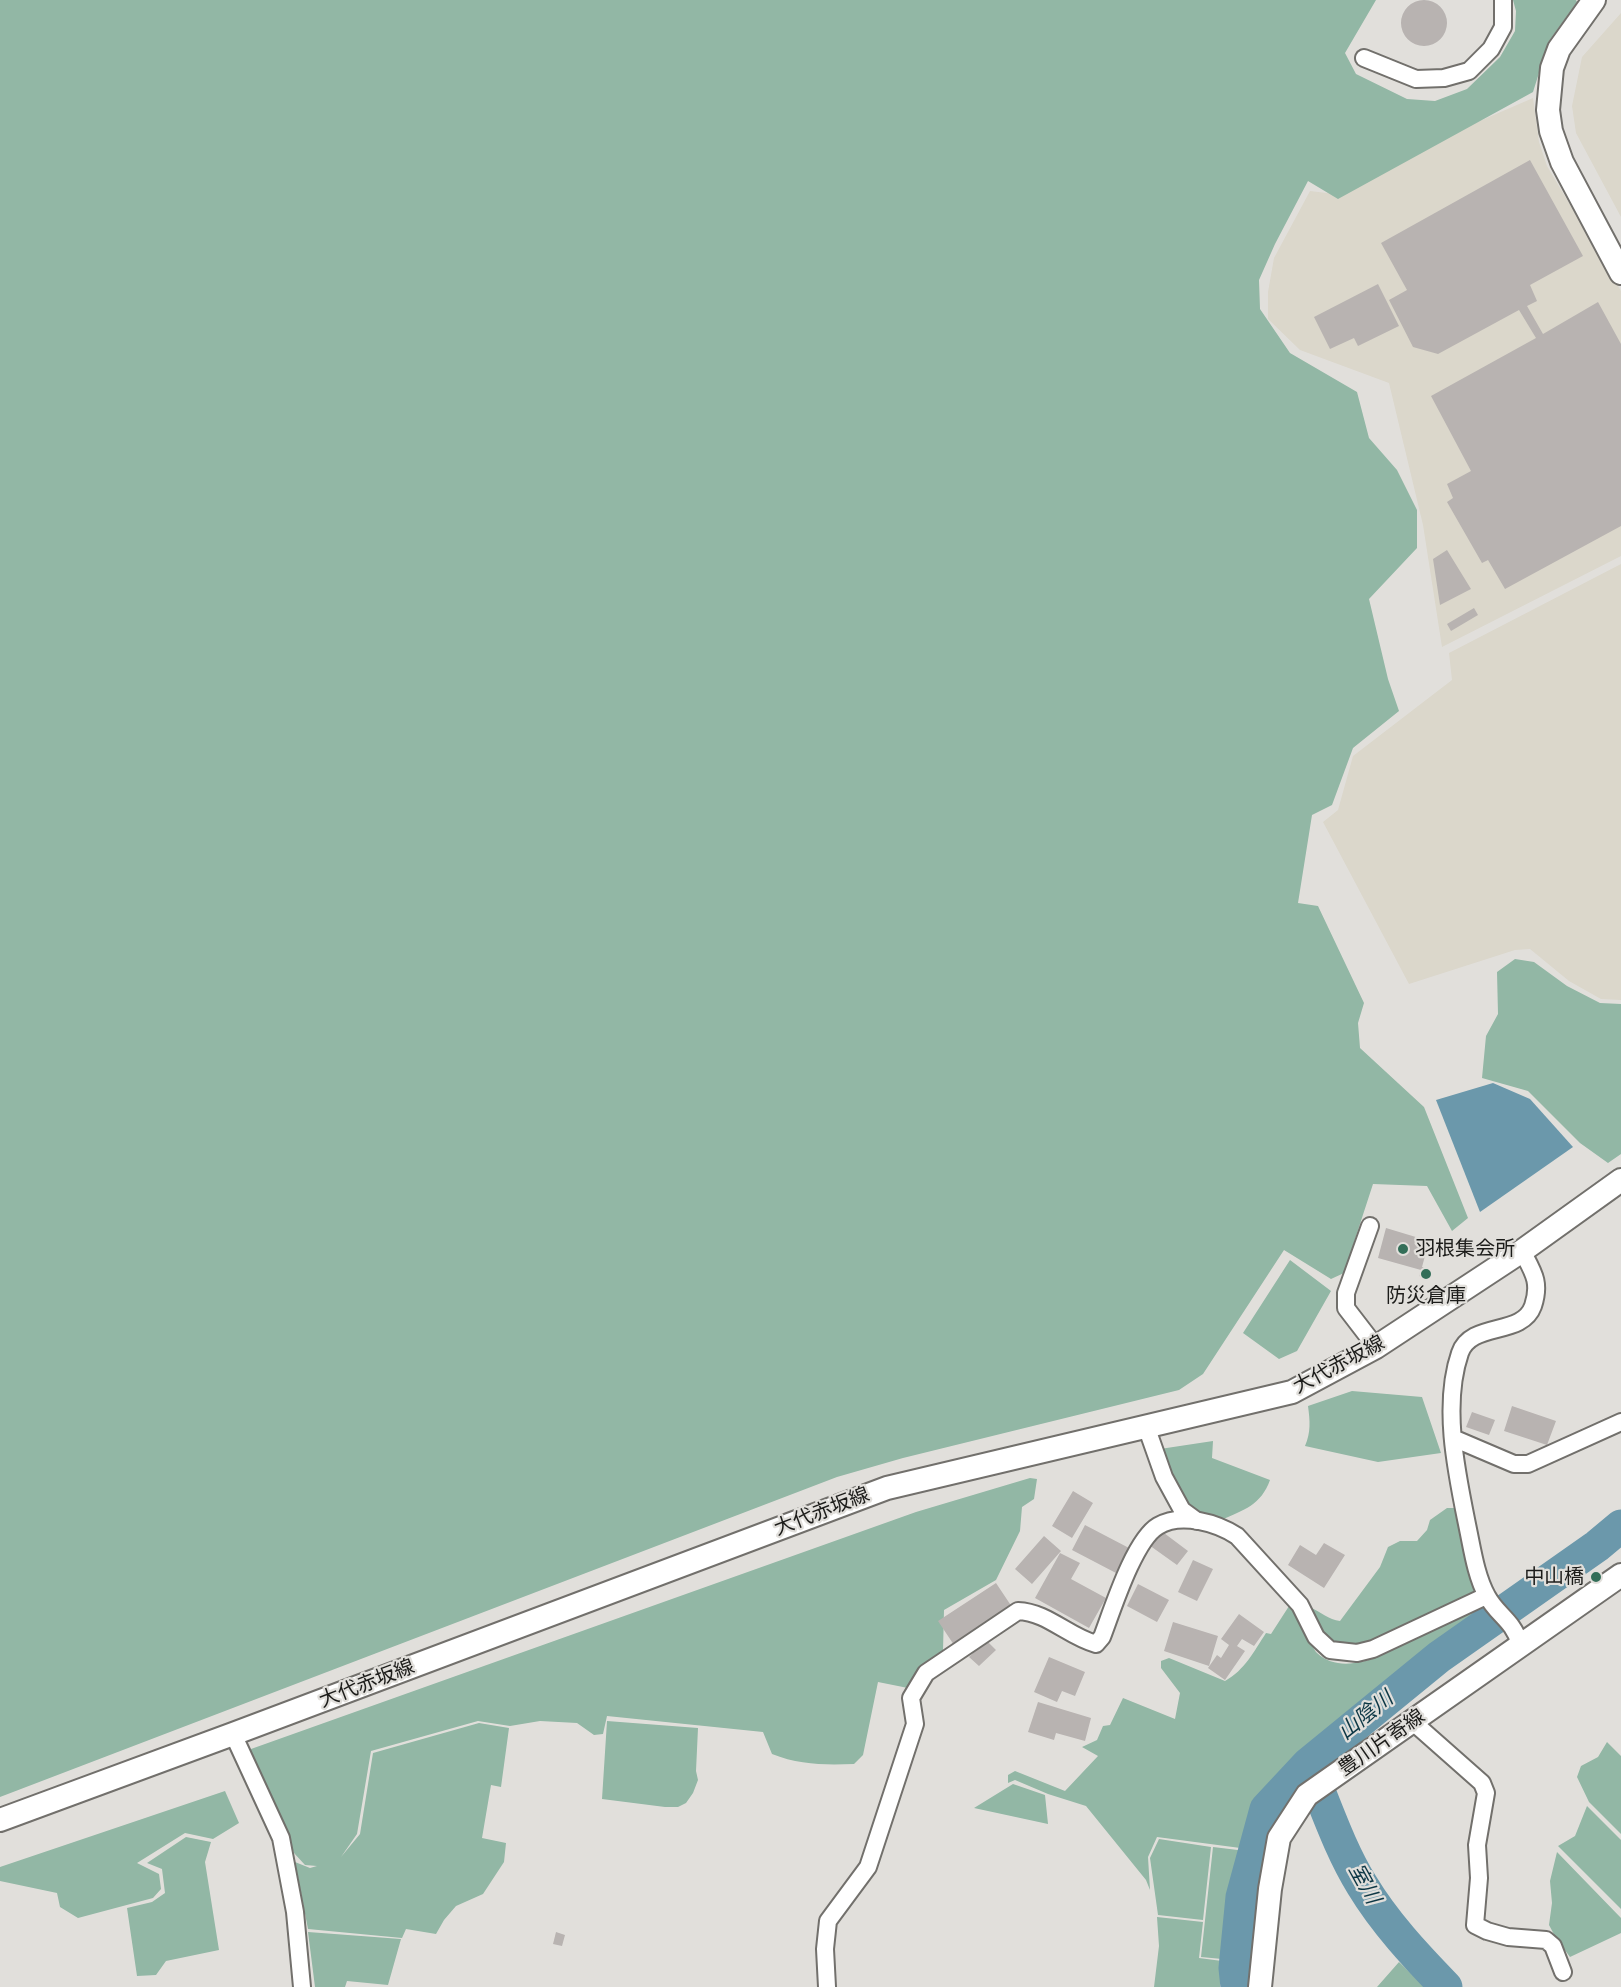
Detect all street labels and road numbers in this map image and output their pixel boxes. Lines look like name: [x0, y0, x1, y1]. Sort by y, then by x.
street label: 大代赤坂線: [1289, 1331, 1389, 1399]
street label: 大代赤坂線: [771, 1483, 873, 1541]
street label: 大代赤坂線: [316, 1655, 418, 1713]
street label: 豊川片寄線: [1334, 1704, 1430, 1782]

